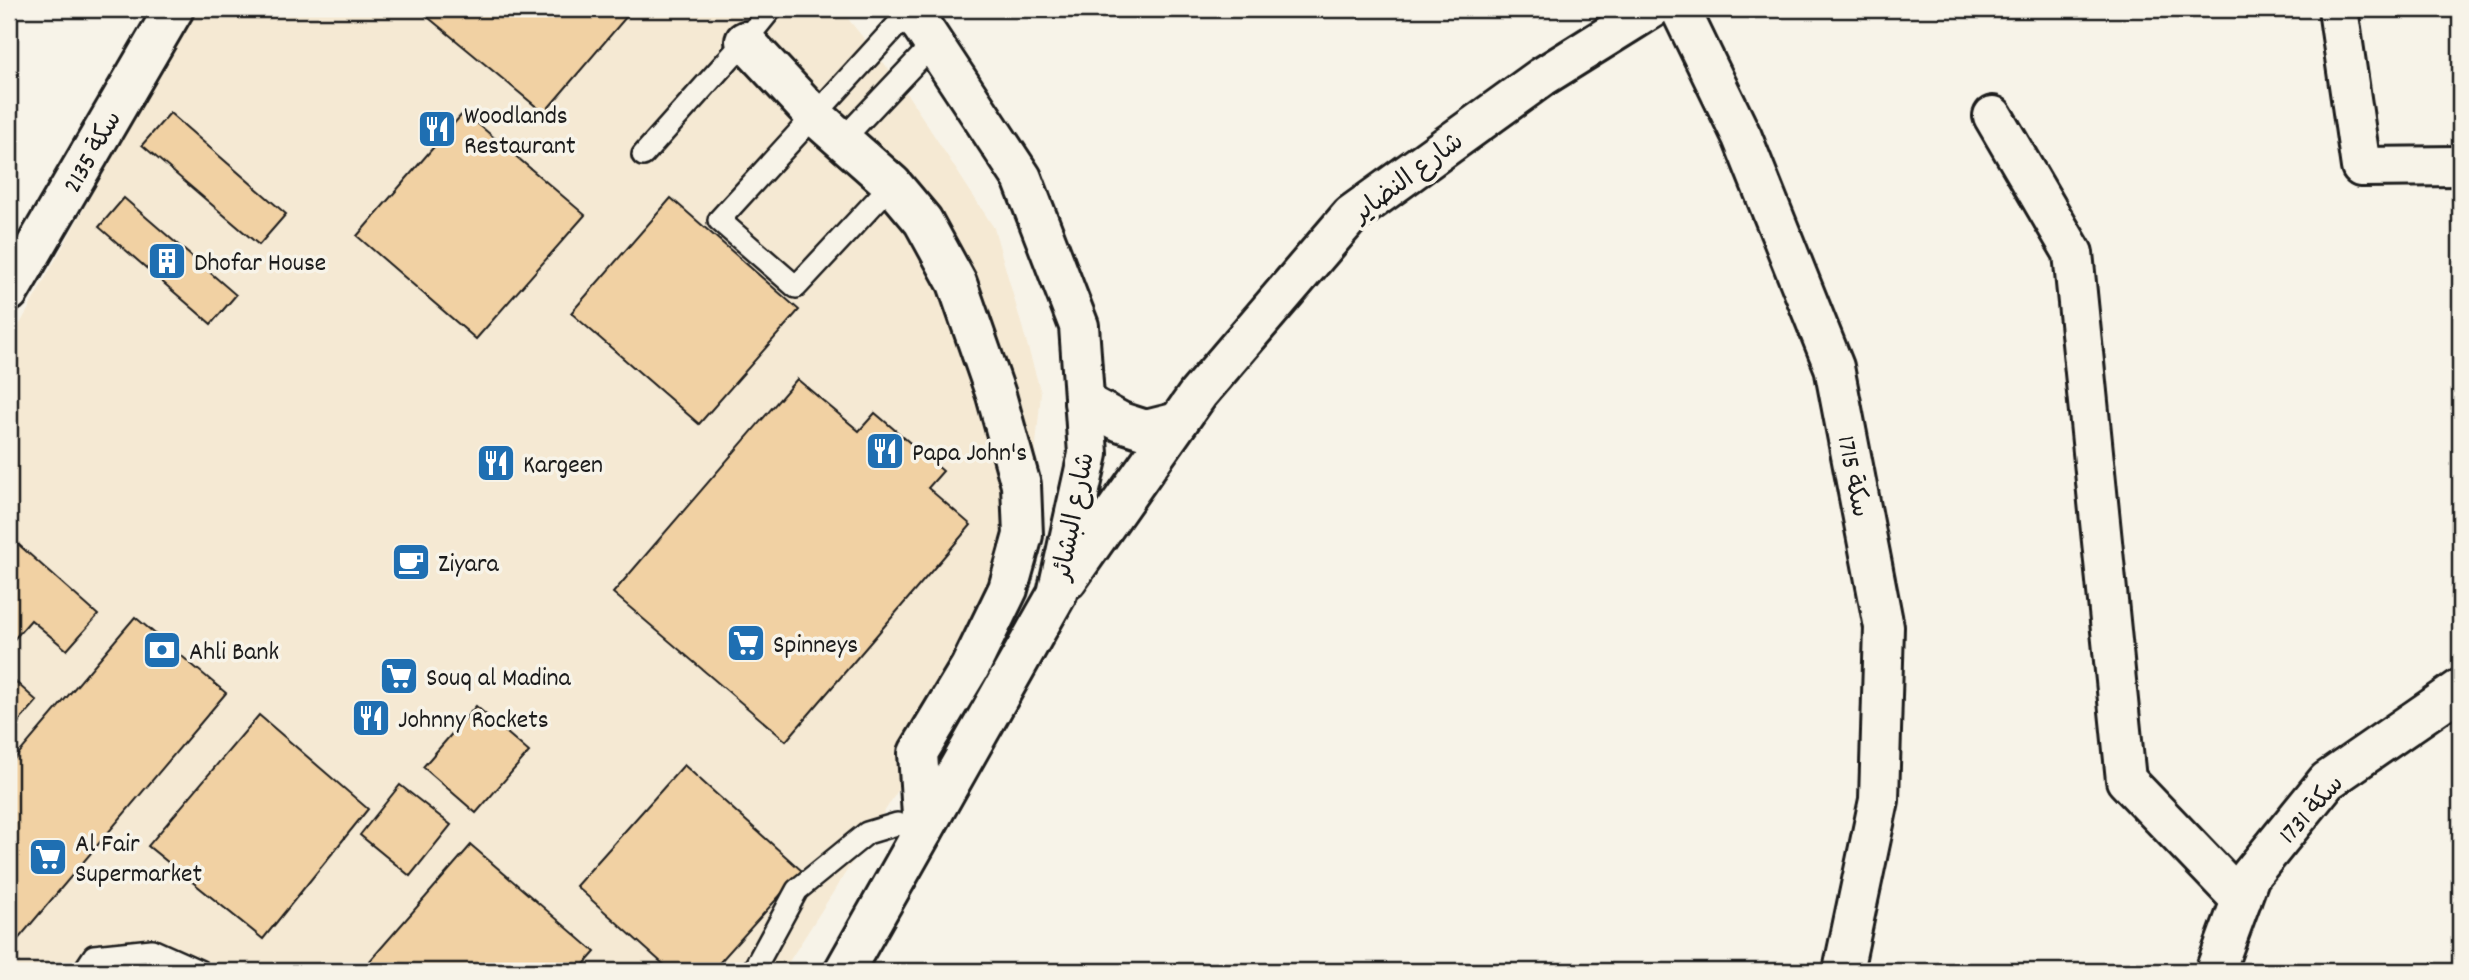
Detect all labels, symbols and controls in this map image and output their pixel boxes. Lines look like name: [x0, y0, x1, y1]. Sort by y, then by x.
place label: Woodlands Restaurant: [464, 99, 576, 166]
street label: سكة 2135: [56, 105, 133, 201]
restaurant icon: Woodlands Restaurant: [416, 108, 458, 150]
street label: شارع النضاير: [1344, 125, 1473, 234]
building icon: Dhofar House: [146, 240, 188, 282]
place label: Dhofar House: [194, 246, 326, 283]
restaurant icon: Papa John's: [864, 430, 906, 472]
street label: سكة 1715: [1826, 433, 1878, 521]
place label: Papa John's: [912, 436, 1027, 473]
restaurant icon: Kargeen: [475, 442, 517, 484]
place label: Kargeen: [523, 448, 603, 485]
street label: شارع البشائر: [1045, 450, 1106, 586]
cafe icon: Ziyara: [390, 541, 432, 583]
place label: Ziyara: [438, 547, 500, 584]
supermarket icon: Spinneys: [725, 622, 767, 664]
place label: Spinneys: [773, 628, 858, 665]
bank icon: Ahli Bank: [141, 629, 183, 671]
place label: Ahli Bank: [189, 635, 279, 672]
supermarket icon: Souq al Madina: [378, 655, 420, 697]
place label: Souq al Madina: [426, 661, 571, 698]
restaurant icon: Johnny Rockets: [350, 697, 392, 739]
place label: Johnny Rockets: [398, 703, 549, 740]
street label: سكة 1731: [2271, 767, 2354, 853]
place label: Al Fair Supermarket: [75, 827, 203, 894]
supermarket icon: Al Fair Supermarket: [27, 836, 69, 878]

